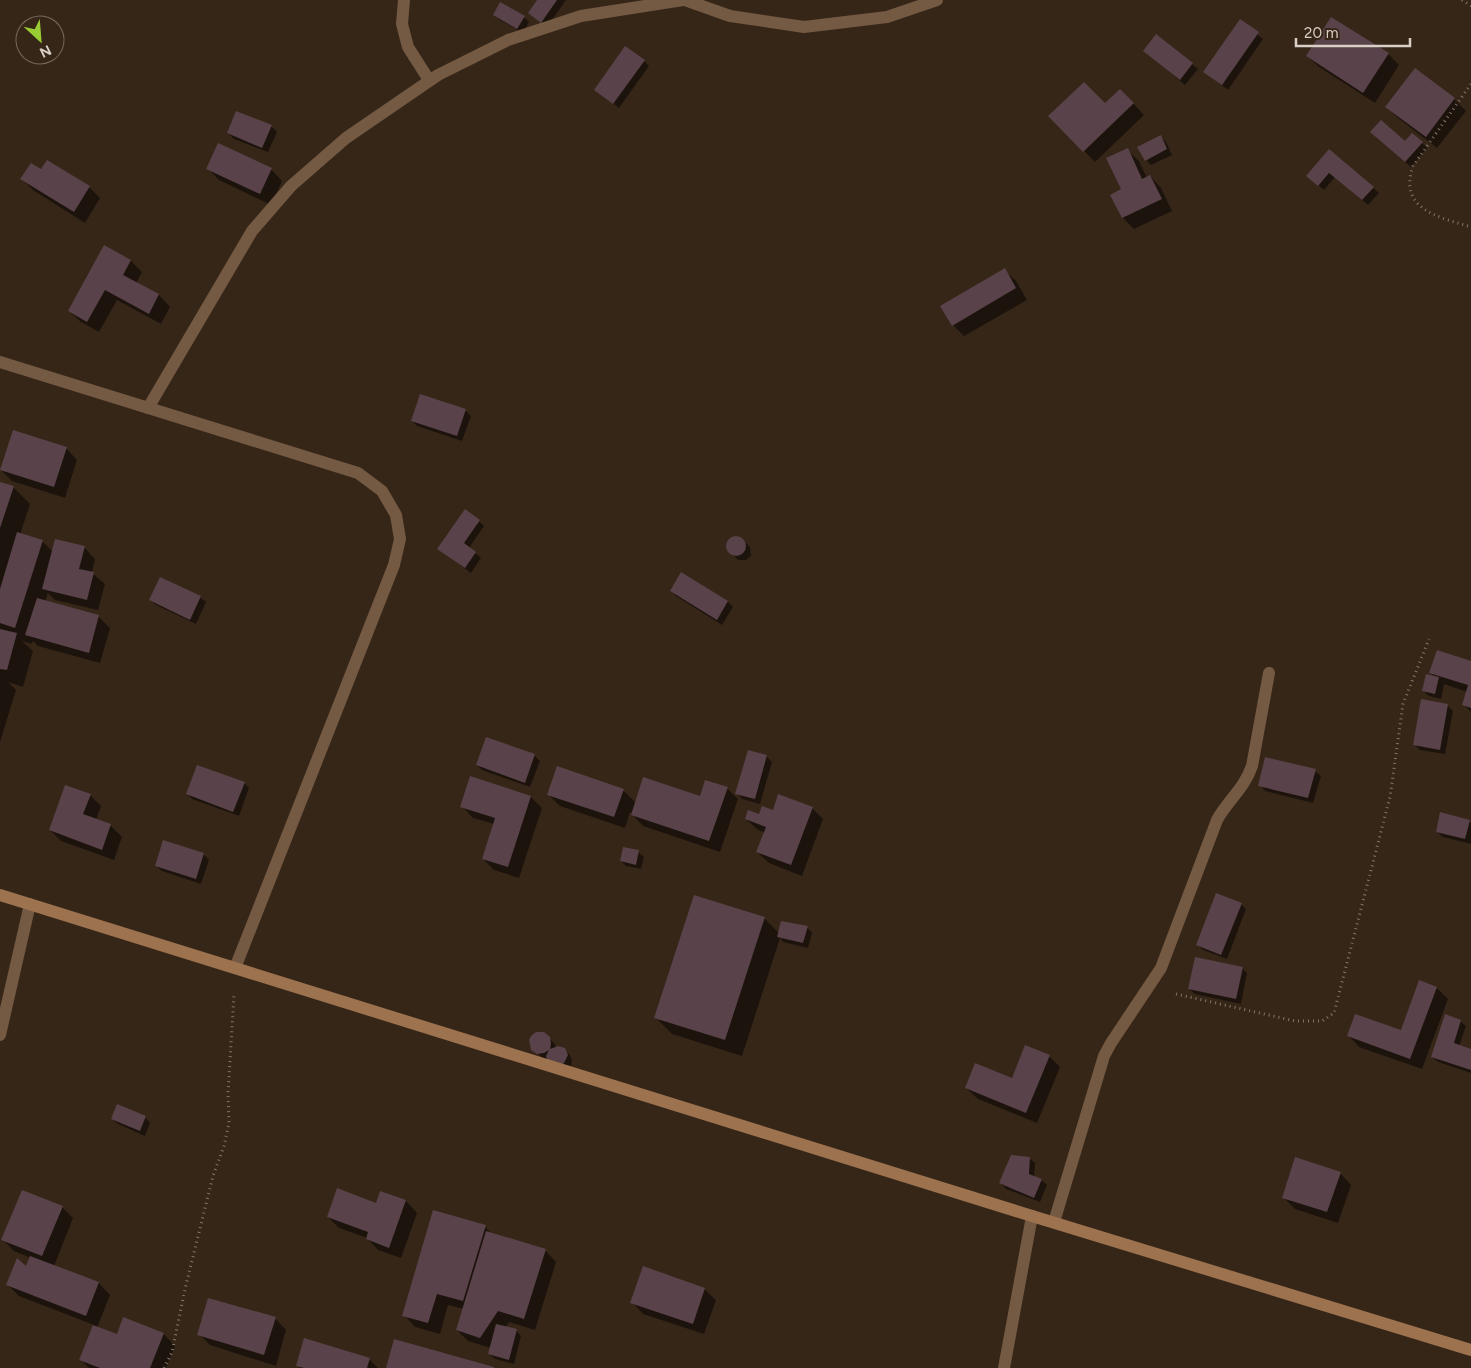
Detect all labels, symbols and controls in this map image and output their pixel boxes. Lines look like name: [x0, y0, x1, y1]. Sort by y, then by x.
north arrow: [15, 15, 65, 65]
scale bar: [1296, 15, 1410, 47]
text: 20 m: [1304, 24, 1338, 42]
text: N: [37, 41, 54, 61]

